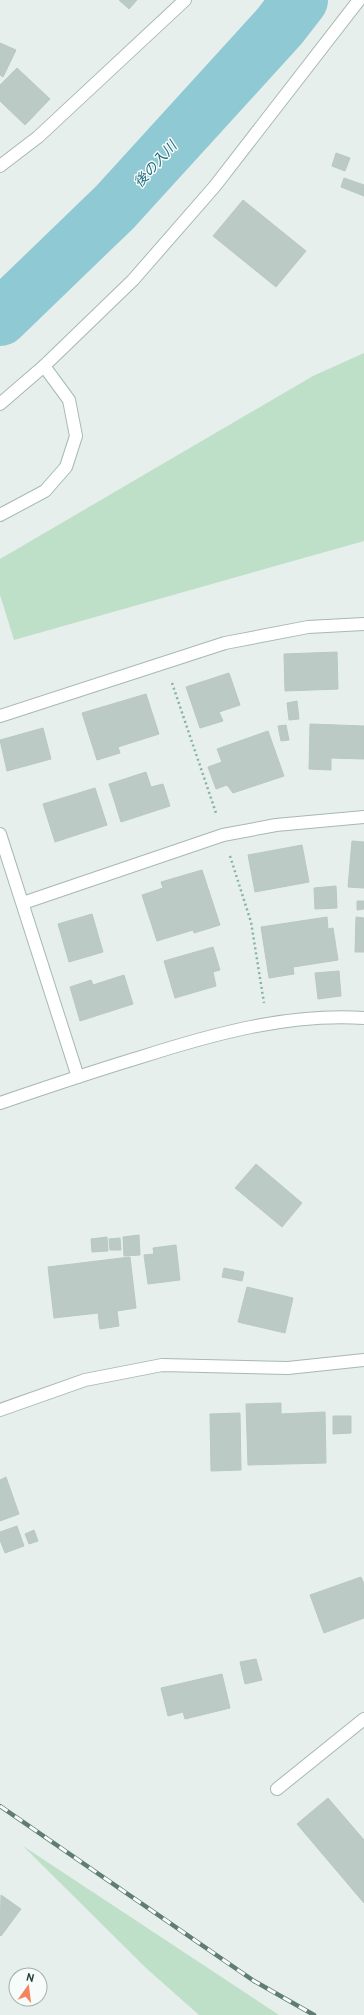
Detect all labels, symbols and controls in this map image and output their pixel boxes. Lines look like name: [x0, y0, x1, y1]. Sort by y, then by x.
water label: 後の入川: [131, 137, 183, 191]
north arrow: [8, 1967, 48, 2007]
text: N: [25, 1971, 36, 1986]

